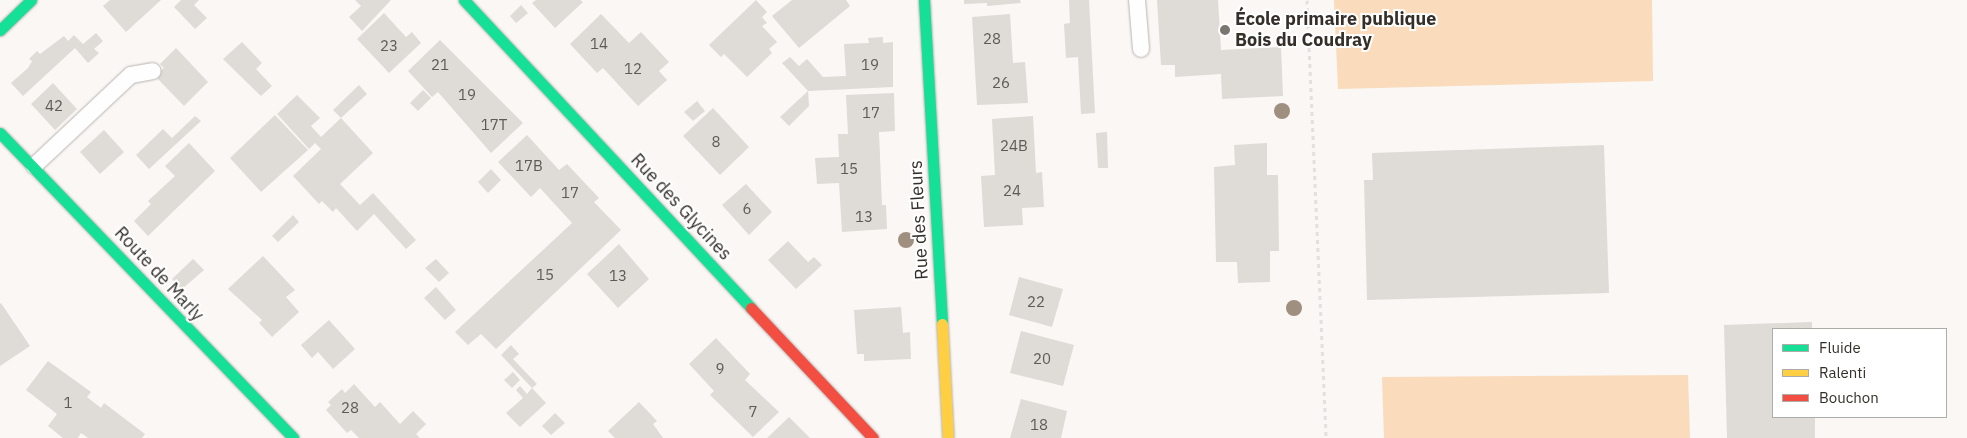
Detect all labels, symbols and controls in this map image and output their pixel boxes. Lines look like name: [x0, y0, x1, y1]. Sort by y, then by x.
place label: École primaire publique Bois du Coudray: [1235, 9, 1436, 52]
marker: École primaire publique Bois du Coudray: [1219, 24, 1231, 36]
house number: 28: [983, 30, 1001, 48]
house number: 14: [590, 35, 608, 53]
house number: 23: [380, 37, 398, 55]
house number: 21: [431, 56, 449, 74]
house number: 19: [861, 56, 879, 74]
house number: 12: [624, 60, 642, 78]
house number: 26: [992, 74, 1010, 92]
house number: 19: [458, 86, 476, 104]
house number: 42: [45, 97, 63, 115]
house number: 17: [862, 104, 880, 122]
house number: 17T: [481, 116, 507, 134]
house number: 8: [712, 133, 720, 151]
house number: 24B: [1000, 137, 1028, 155]
street label: Rue des Glycines: [626, 149, 736, 265]
house number: 17B: [515, 157, 543, 175]
house number: 15: [840, 160, 858, 178]
street label: Rue des Fleurs: [905, 160, 933, 280]
house number: 24: [1003, 182, 1021, 200]
house number: 17: [561, 184, 579, 202]
house number: 6: [743, 200, 751, 218]
house number: 13: [855, 208, 873, 226]
street label: Route de Marly: [110, 222, 208, 326]
house number: 15: [536, 266, 554, 284]
house number: 13: [609, 267, 627, 285]
house number: 22: [1027, 293, 1045, 311]
legend: [1772, 328, 1947, 418]
text: Fluide: [1819, 338, 1861, 357]
house number: 20: [1033, 350, 1051, 368]
house number: 9: [716, 360, 724, 378]
text: Ralenti: [1819, 363, 1866, 382]
text: Bouchon: [1819, 388, 1879, 407]
house number: 1: [64, 394, 72, 412]
house number: 28: [341, 399, 359, 417]
house number: 7: [749, 403, 757, 421]
house number: 18: [1030, 416, 1048, 434]

